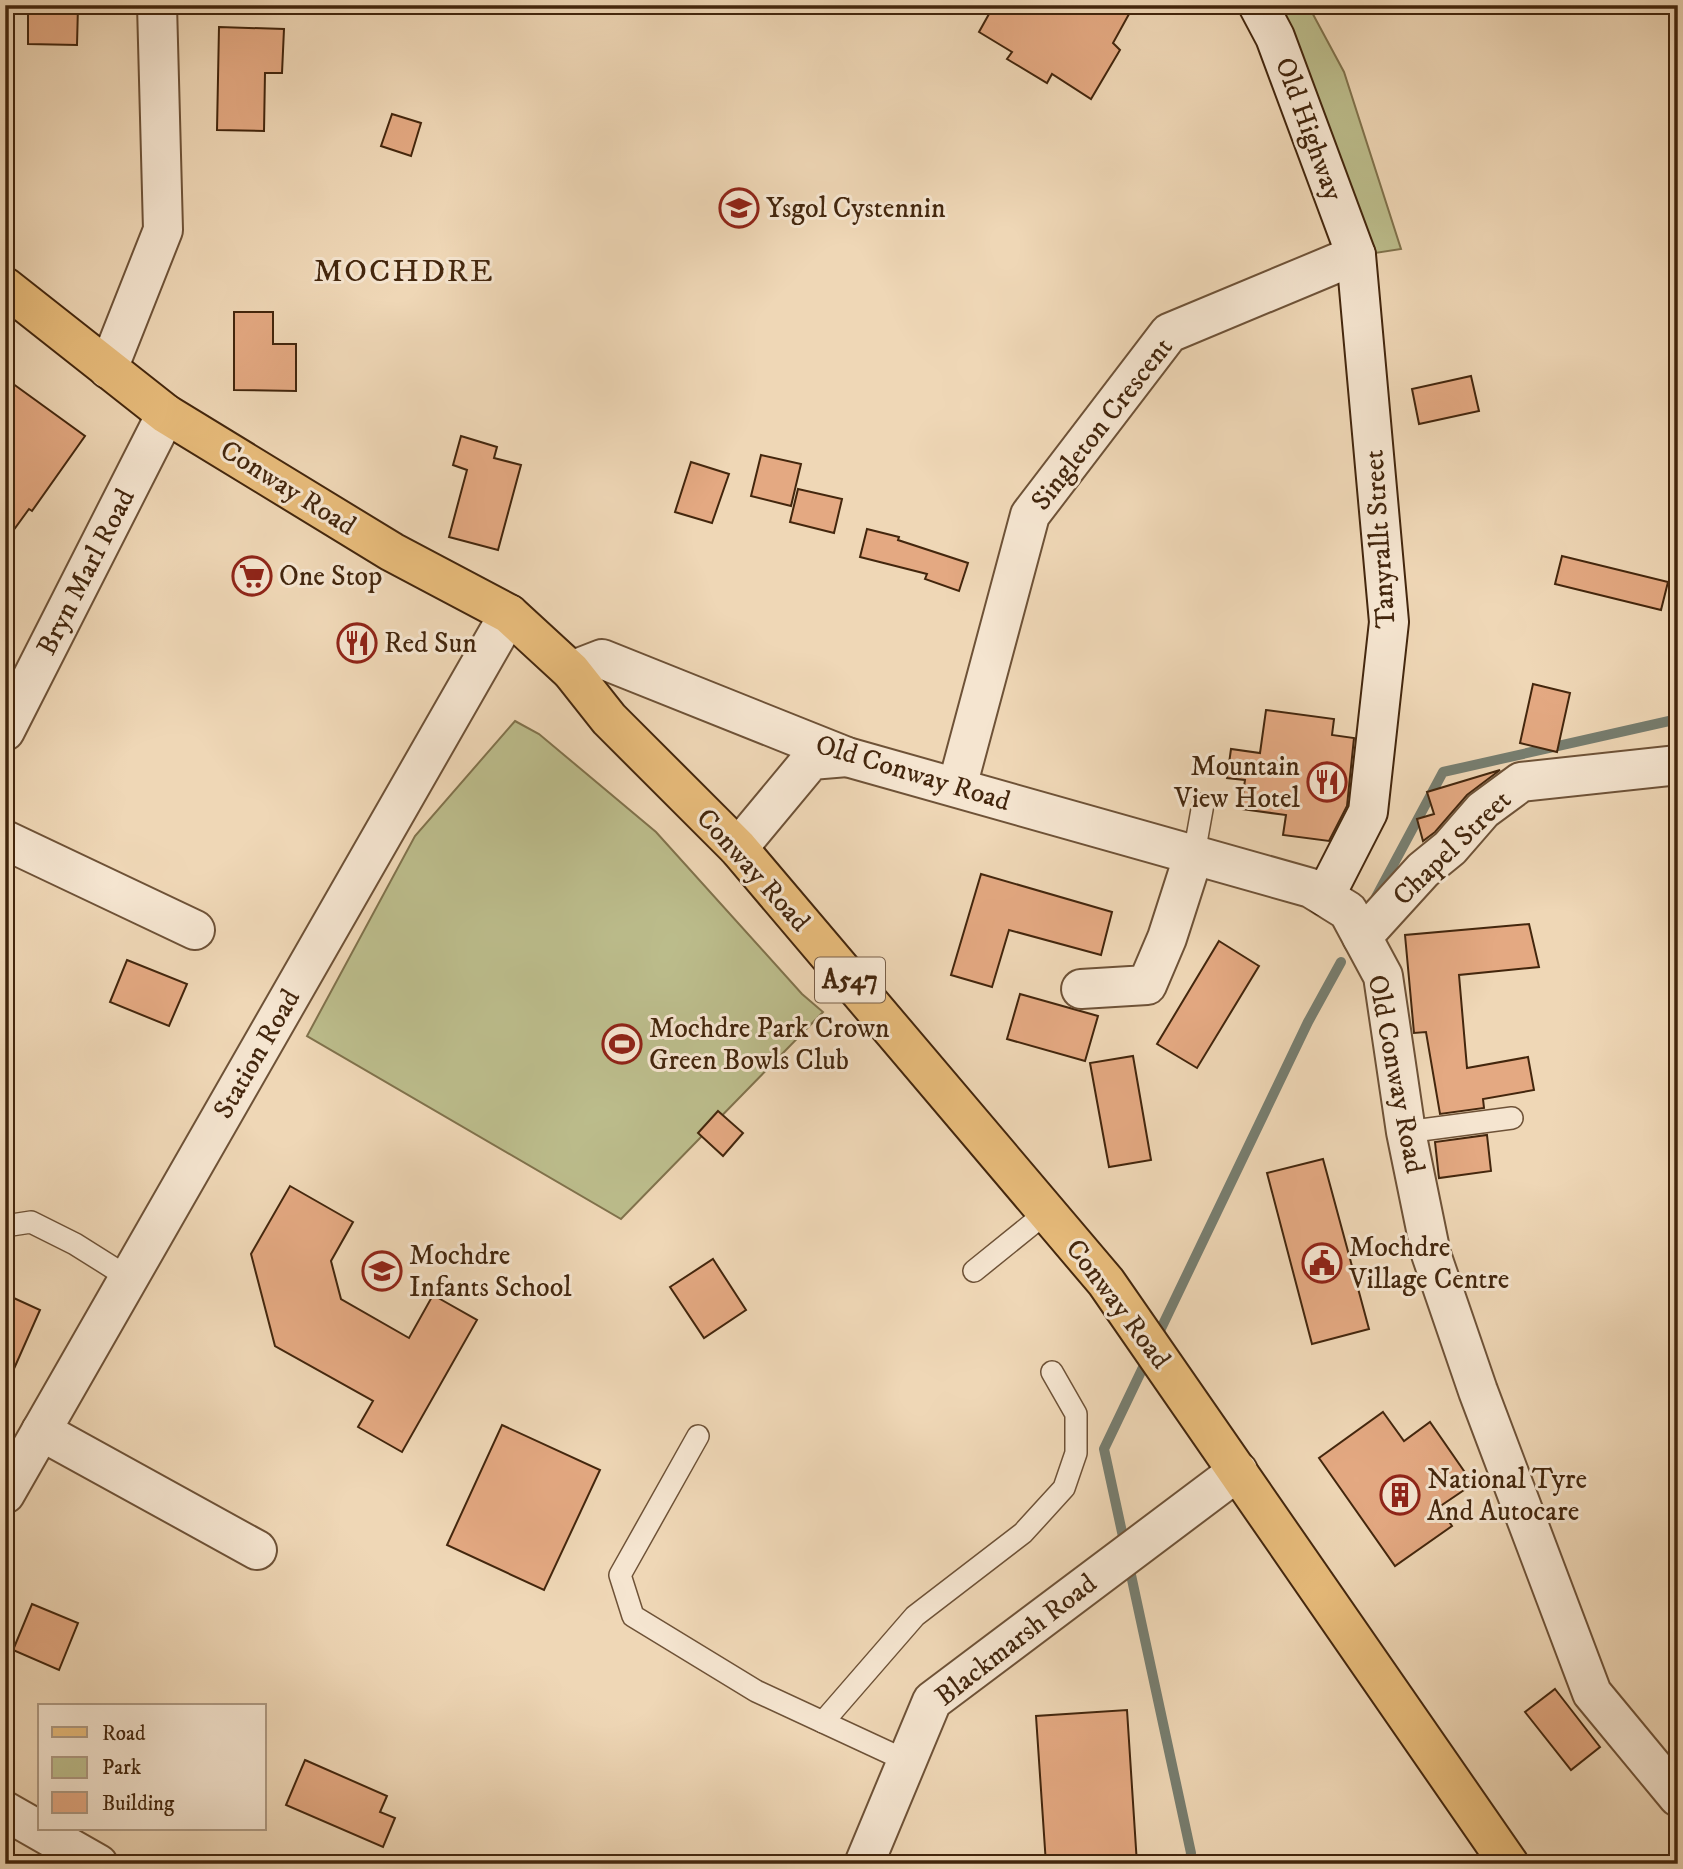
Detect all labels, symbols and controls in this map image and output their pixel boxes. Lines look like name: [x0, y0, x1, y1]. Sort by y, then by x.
street label: Old Highway: [1267, 53, 1351, 206]
school or university icon: Ysgol Cystennin: [718, 187, 760, 229]
place label: Ysgol Cystennin: [766, 191, 946, 226]
district label: MOCHDRE: [313, 252, 495, 292]
street label: Singleton Crescent: [1023, 330, 1181, 518]
street label: Conway Road: [214, 432, 362, 544]
street label: Tanyrallt Street: [1356, 449, 1404, 629]
street label: Bryn Marl Road: [29, 483, 143, 661]
supermarket icon: One Stop: [231, 555, 273, 597]
place label: One Stop: [279, 559, 382, 594]
restaurant icon: Red Sun: [336, 622, 378, 664]
place label: Red Sun: [384, 626, 477, 661]
street label: Old Conway Road: [811, 727, 1015, 819]
place label: Mountain View Hotel: [1173, 749, 1301, 816]
restaurant icon: Mountain View Hotel: [1306, 761, 1348, 803]
street label: Chapel Street: [1385, 783, 1519, 913]
street label: Conway Road: [689, 801, 817, 939]
road number: A547: [815, 958, 885, 1002]
street label: Old Conway Road: [1360, 972, 1432, 1176]
street label: Station Road: [206, 983, 308, 1125]
place label: Mochdre Park Crown Green Bowls Club: [649, 1011, 890, 1078]
sports icon: Mochdre Park Crown Green Bowls Club: [601, 1023, 643, 1065]
place label: Mochdre Village Centre: [1348, 1230, 1509, 1297]
street label: Conway Road: [1058, 1232, 1178, 1376]
place label: Mochdre Infants School: [409, 1238, 572, 1305]
public building icon: Mochdre Village Centre: [1301, 1242, 1343, 1284]
school or university icon: Mochdre Infants School: [361, 1250, 403, 1292]
place label: National Tyre And Autocare: [1427, 1462, 1587, 1529]
building icon: National Tyre And Autocare: [1379, 1474, 1421, 1516]
street label: Blackmarsh Road: [928, 1566, 1104, 1714]
legend: [38, 1704, 266, 1830]
text: Road: [102, 1721, 146, 1747]
text: Park: [102, 1755, 142, 1781]
text: Building: [102, 1791, 175, 1817]

